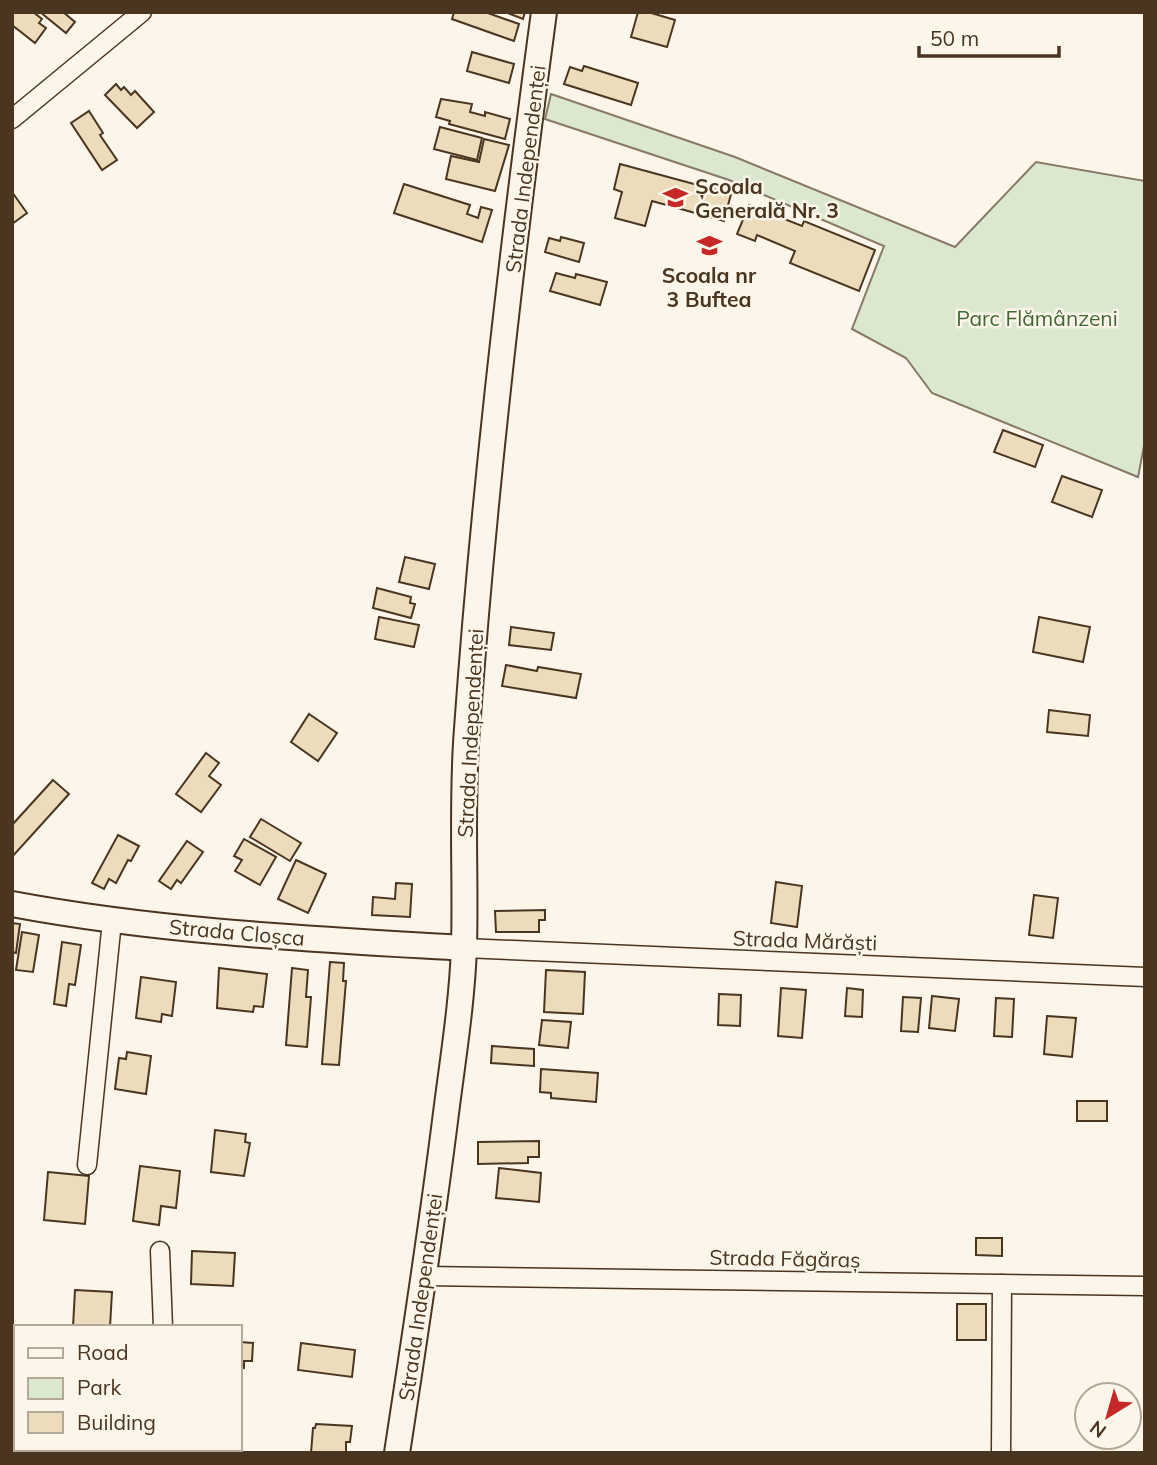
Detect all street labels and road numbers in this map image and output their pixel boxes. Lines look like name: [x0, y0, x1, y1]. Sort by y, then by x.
street label: Strada Independenței: [499, 64, 552, 275]
street label: Strada Independenței: [452, 628, 489, 838]
street label: Strada Cloșca: [168, 913, 306, 952]
street label: Strada Mărăști: [732, 924, 878, 957]
street label: Strada Independenței: [393, 1192, 448, 1403]
street label: Strada Făgăraș: [709, 1244, 861, 1273]

